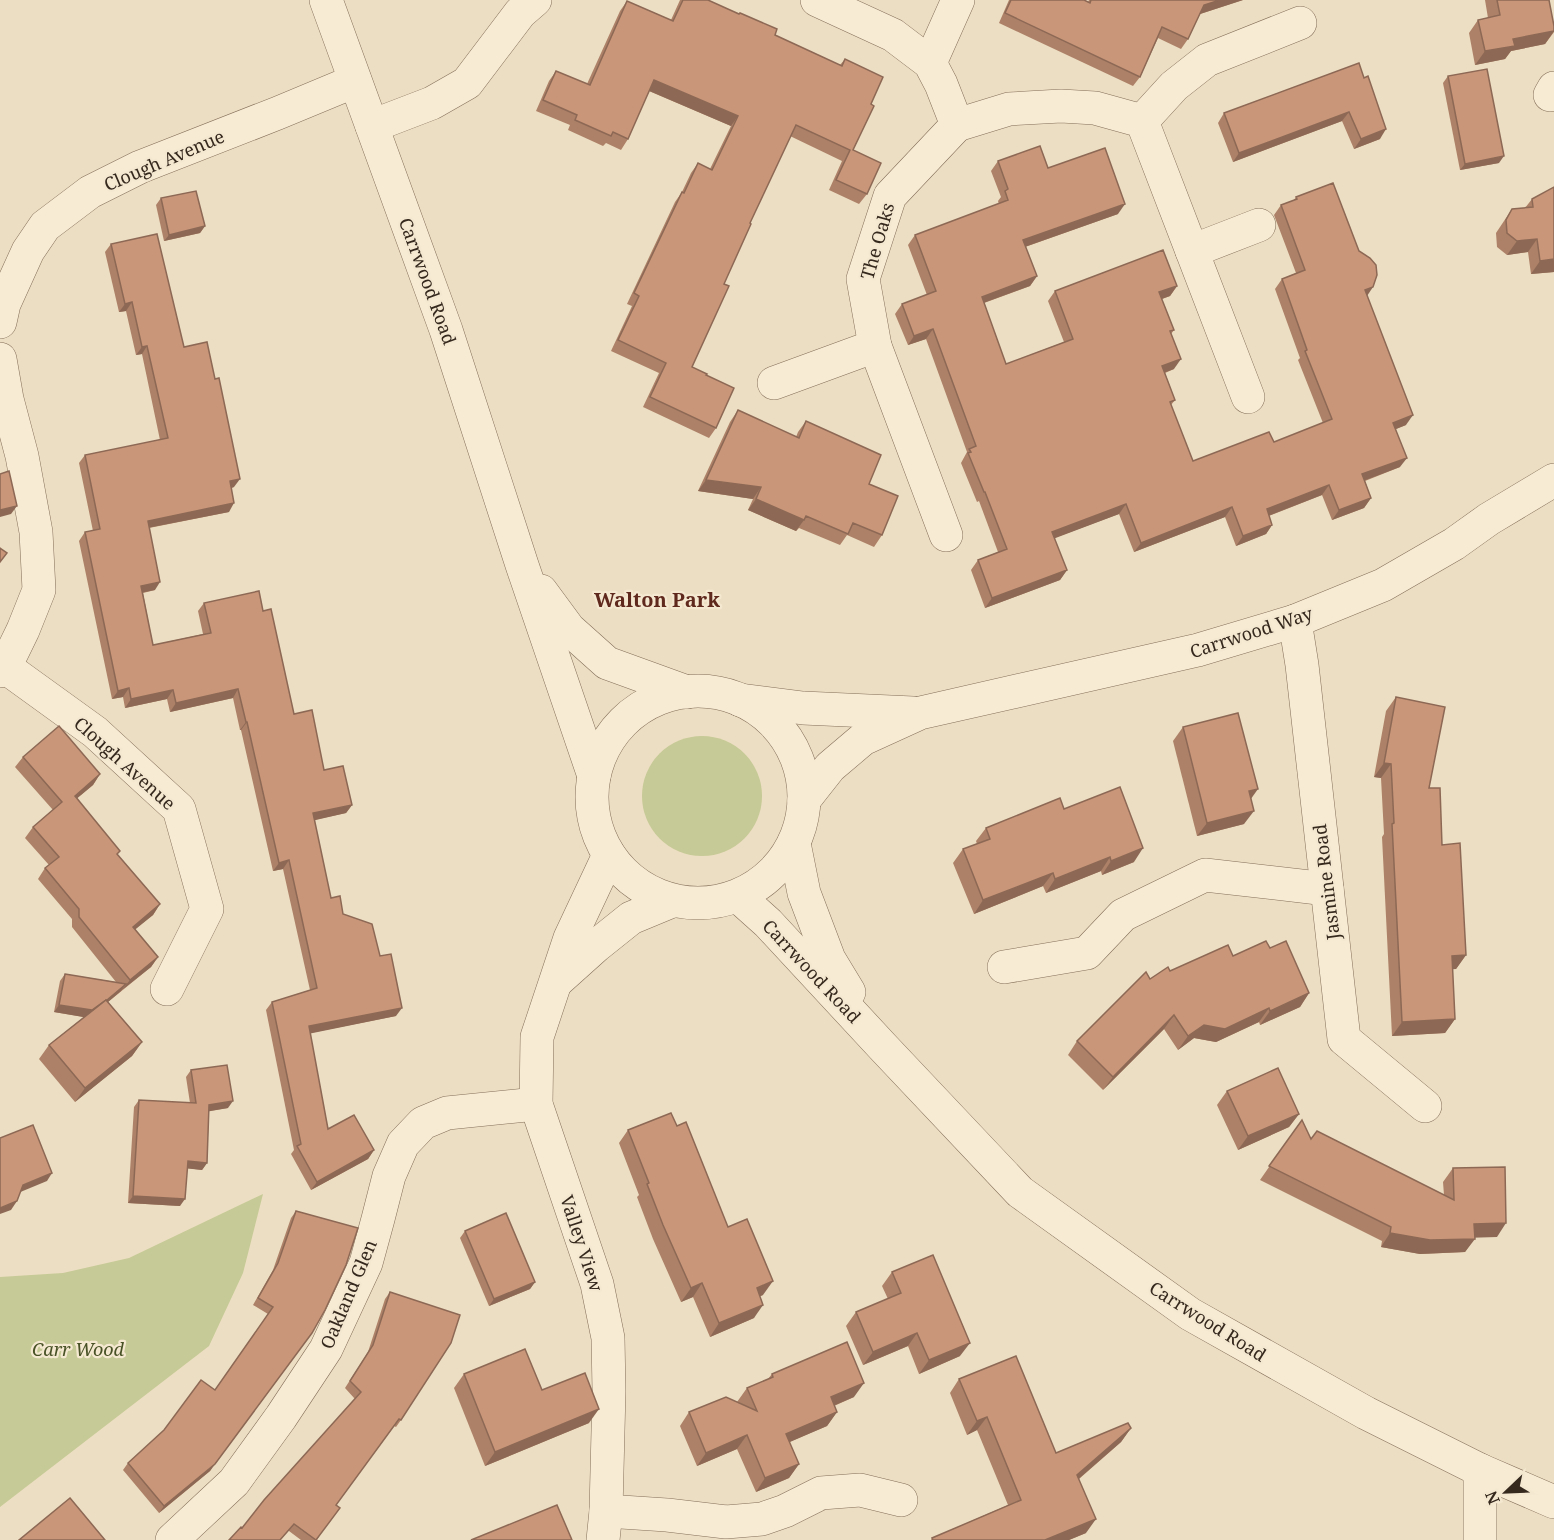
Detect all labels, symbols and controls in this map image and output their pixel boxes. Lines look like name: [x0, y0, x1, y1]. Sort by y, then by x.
street label: Clough Avenue: [100, 124, 228, 196]
street label: The Oaks: [855, 200, 899, 282]
street label: Carrwood Road: [394, 214, 462, 348]
district label: Walton Park: [594, 586, 720, 613]
street label: Carrwood Way: [1187, 601, 1316, 663]
street label: Clough Avenue: [69, 711, 181, 815]
street label: Jasmine Road: [1307, 823, 1345, 942]
street label: Carrwood Road: [758, 914, 866, 1028]
street label: Valley View: [555, 1192, 609, 1295]
street label: Oakland Glen: [314, 1235, 382, 1352]
street label: Carrwood Road: [1145, 1275, 1271, 1367]
park label: Carr Wood: [32, 1337, 125, 1361]
north arrow: [1476, 1462, 1536, 1522]
text: N: [1479, 1487, 1505, 1508]

